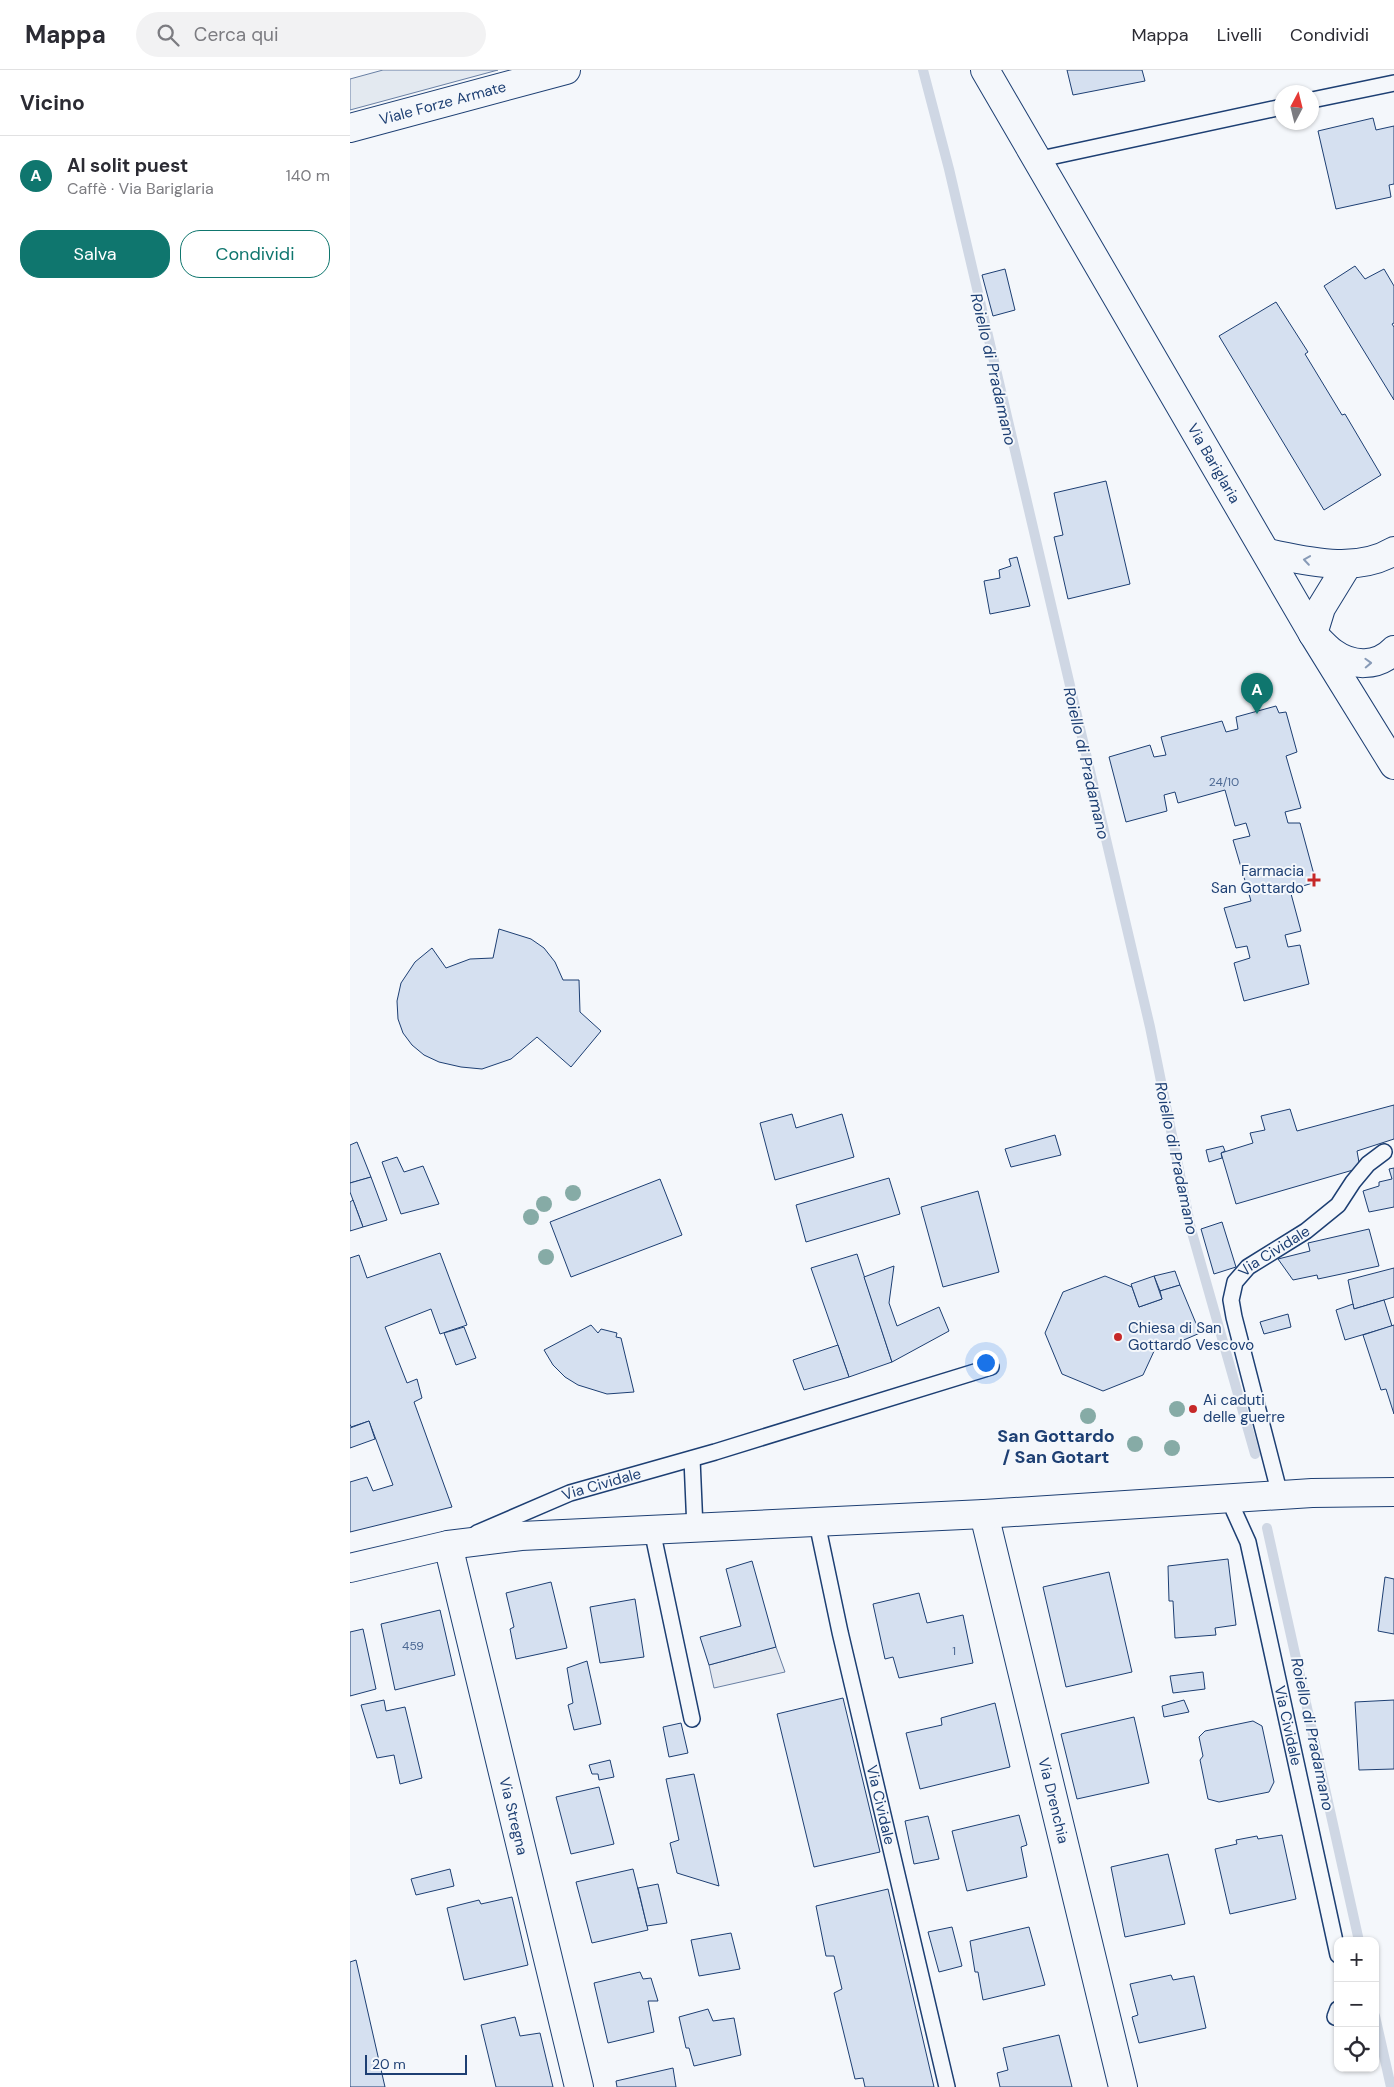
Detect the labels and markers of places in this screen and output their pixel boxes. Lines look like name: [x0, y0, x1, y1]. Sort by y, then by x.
pin: A: [1241, 673, 1273, 714]
place label: Farmacia San Gottardo: [1211, 861, 1304, 898]
marker: Farmacia San Gottardo: [1308, 874, 1320, 886]
place label: Chiesa di San Gottardo Vescovo: [1128, 1318, 1254, 1355]
marker: Chiesa di San Gottardo Vescovo: [1112, 1331, 1124, 1343]
place label: Ai caduti delle guerre: [1203, 1390, 1285, 1427]
marker: Ai caduti delle guerre: [1187, 1403, 1199, 1415]

